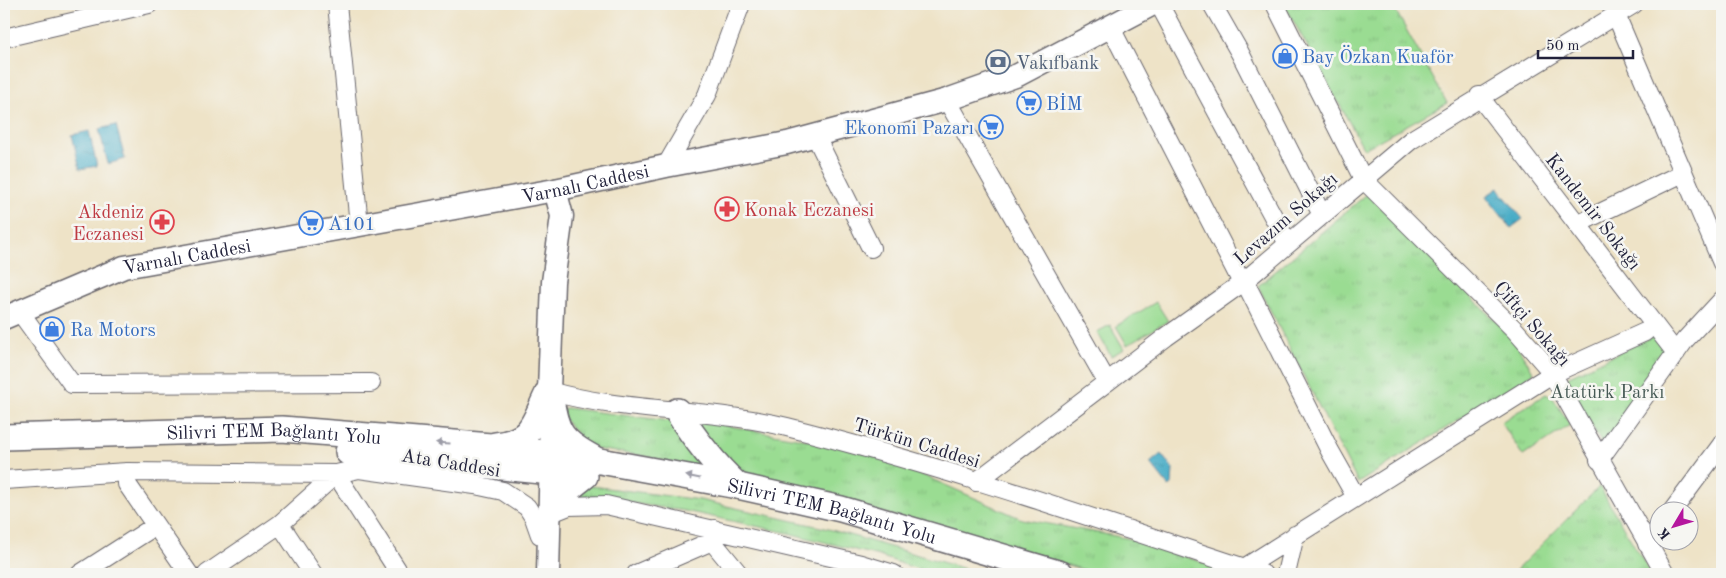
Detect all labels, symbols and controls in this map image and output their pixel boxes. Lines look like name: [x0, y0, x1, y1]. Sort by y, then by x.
scale bar: [1538, 28, 1634, 60]
text: 50 m: [1546, 39, 1580, 54]
shop icon: Bay Özkan Kuaför: [1272, 43, 1298, 69]
place label: Bay Özkan Kuaför: [1302, 45, 1454, 68]
bank icon: Vakıfbank: [985, 49, 1011, 75]
place label: Vakıfbank: [1016, 55, 1099, 74]
supermarket icon: BİM: [1016, 90, 1042, 116]
place label: BİM: [1046, 93, 1083, 115]
supermarket icon: Ekonomi Pazarı: [978, 114, 1004, 140]
place label: Ekonomi Pazarı: [844, 120, 974, 139]
street label: Kandemir Sokağı: [1541, 151, 1643, 274]
street label: Varnalı Caddesi: [520, 163, 651, 208]
street label: Levazım Sokağı: [1231, 170, 1342, 270]
pharmacy icon: Konak Eczanesi: [714, 196, 740, 222]
place label: Konak Eczanesi: [744, 202, 874, 221]
place label: Akdeniz Eczanesi: [72, 204, 144, 245]
pharmacy icon: Akdeniz Eczanesi: [149, 209, 175, 235]
supermarket icon: A101: [298, 210, 324, 236]
place label: A101: [328, 216, 376, 235]
street label: Varnalı Caddesi: [122, 238, 253, 279]
street label: Çiftçi Sokağı: [1489, 279, 1573, 371]
shop icon: Ra Motors: [39, 316, 65, 342]
place label: Ra Motors: [70, 322, 156, 341]
park label: Atatürk Parkı: [1550, 384, 1664, 403]
street label: Türkün Caddesi: [851, 416, 982, 473]
street label: Silivri TEM Bağlantı Yolu: [166, 422, 382, 449]
one-way arrow: [435, 438, 451, 446]
street label: Ata Caddesi: [400, 447, 501, 482]
one-way arrow: [684, 473, 700, 481]
street label: Silivri TEM Bağlantı Yolu: [725, 477, 938, 549]
north arrow: [1648, 500, 1698, 550]
text: K: [1656, 525, 1673, 542]

